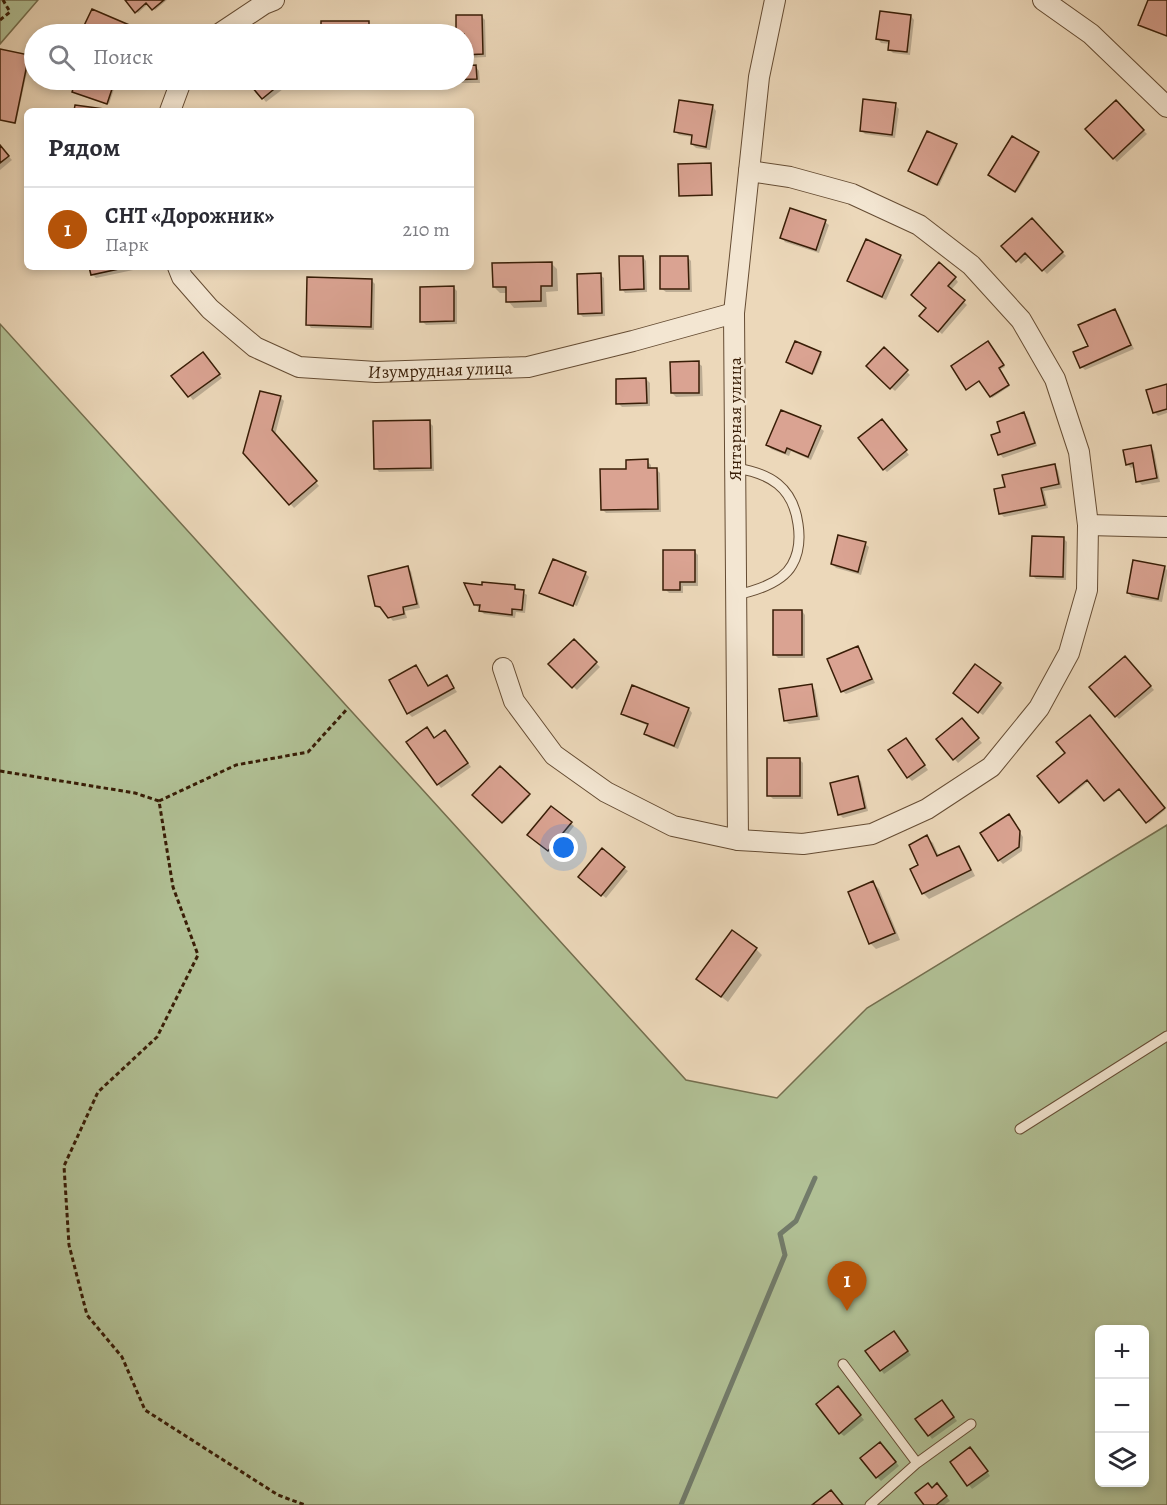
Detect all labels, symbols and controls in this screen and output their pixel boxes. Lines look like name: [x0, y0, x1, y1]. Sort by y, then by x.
search box: [24, 24, 474, 90]
icon: search: [45, 41, 78, 74]
text: Поиск: [93, 42, 153, 72]
text: Рядом: [48, 130, 120, 165]
text: СНТ «Дорожник»: [105, 201, 274, 231]
text: 1: [64, 216, 71, 243]
text: 210 m: [402, 216, 450, 243]
text: Парк: [105, 231, 149, 258]
street label: Изумрудная улица: [367, 355, 514, 384]
street label: Янтарная улица: [723, 356, 747, 481]
your location: [549, 833, 578, 862]
pin: 1: [828, 1262, 866, 1311]
map controls: [1095, 1325, 1149, 1487]
button: +: [1095, 1325, 1149, 1379]
button: −: [1095, 1379, 1149, 1433]
button: layers: [1095, 1433, 1149, 1487]

